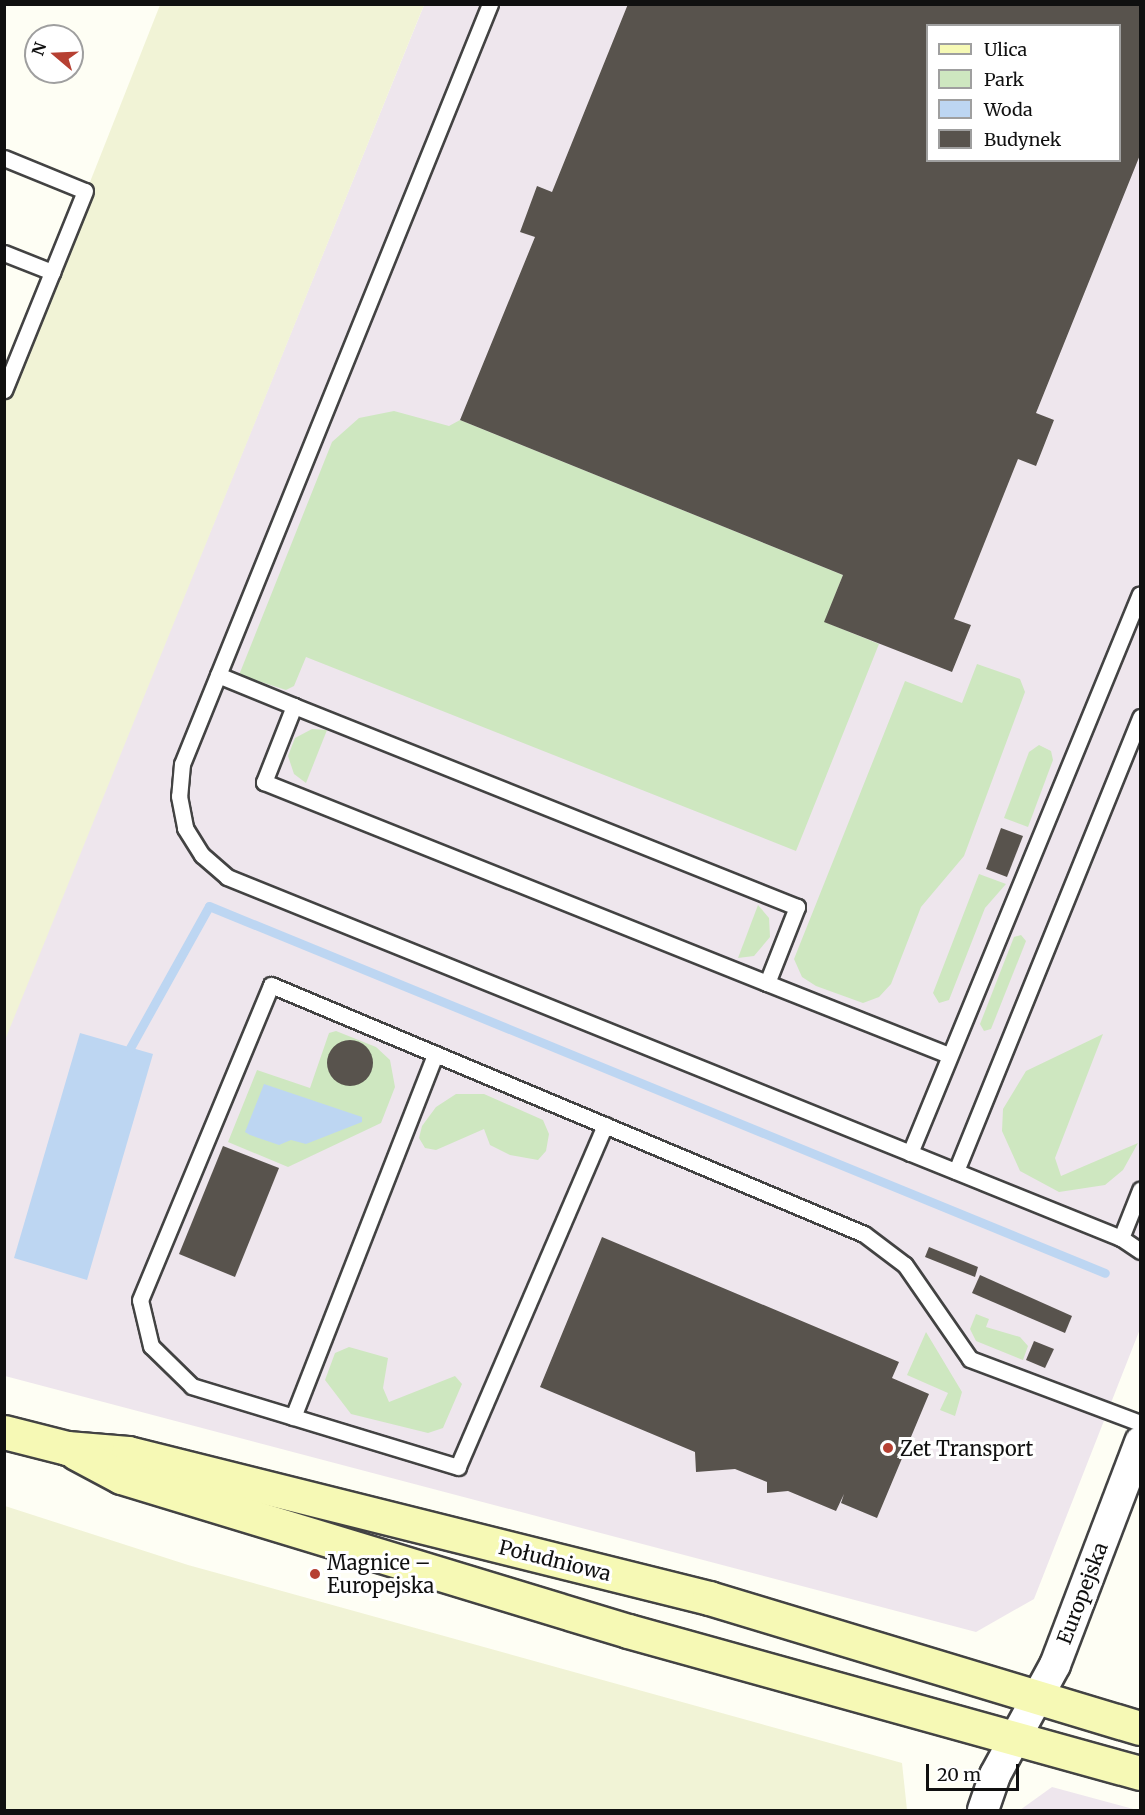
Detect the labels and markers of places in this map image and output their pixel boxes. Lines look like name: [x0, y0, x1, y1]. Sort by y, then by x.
place label: Zet Transport: [900, 1436, 1033, 1460]
marker: Zet Transport: [881, 1441, 895, 1455]
place label: Magnice – Europejska: [327, 1550, 434, 1597]
marker: Magnice – Europejska: [308, 1567, 322, 1581]

